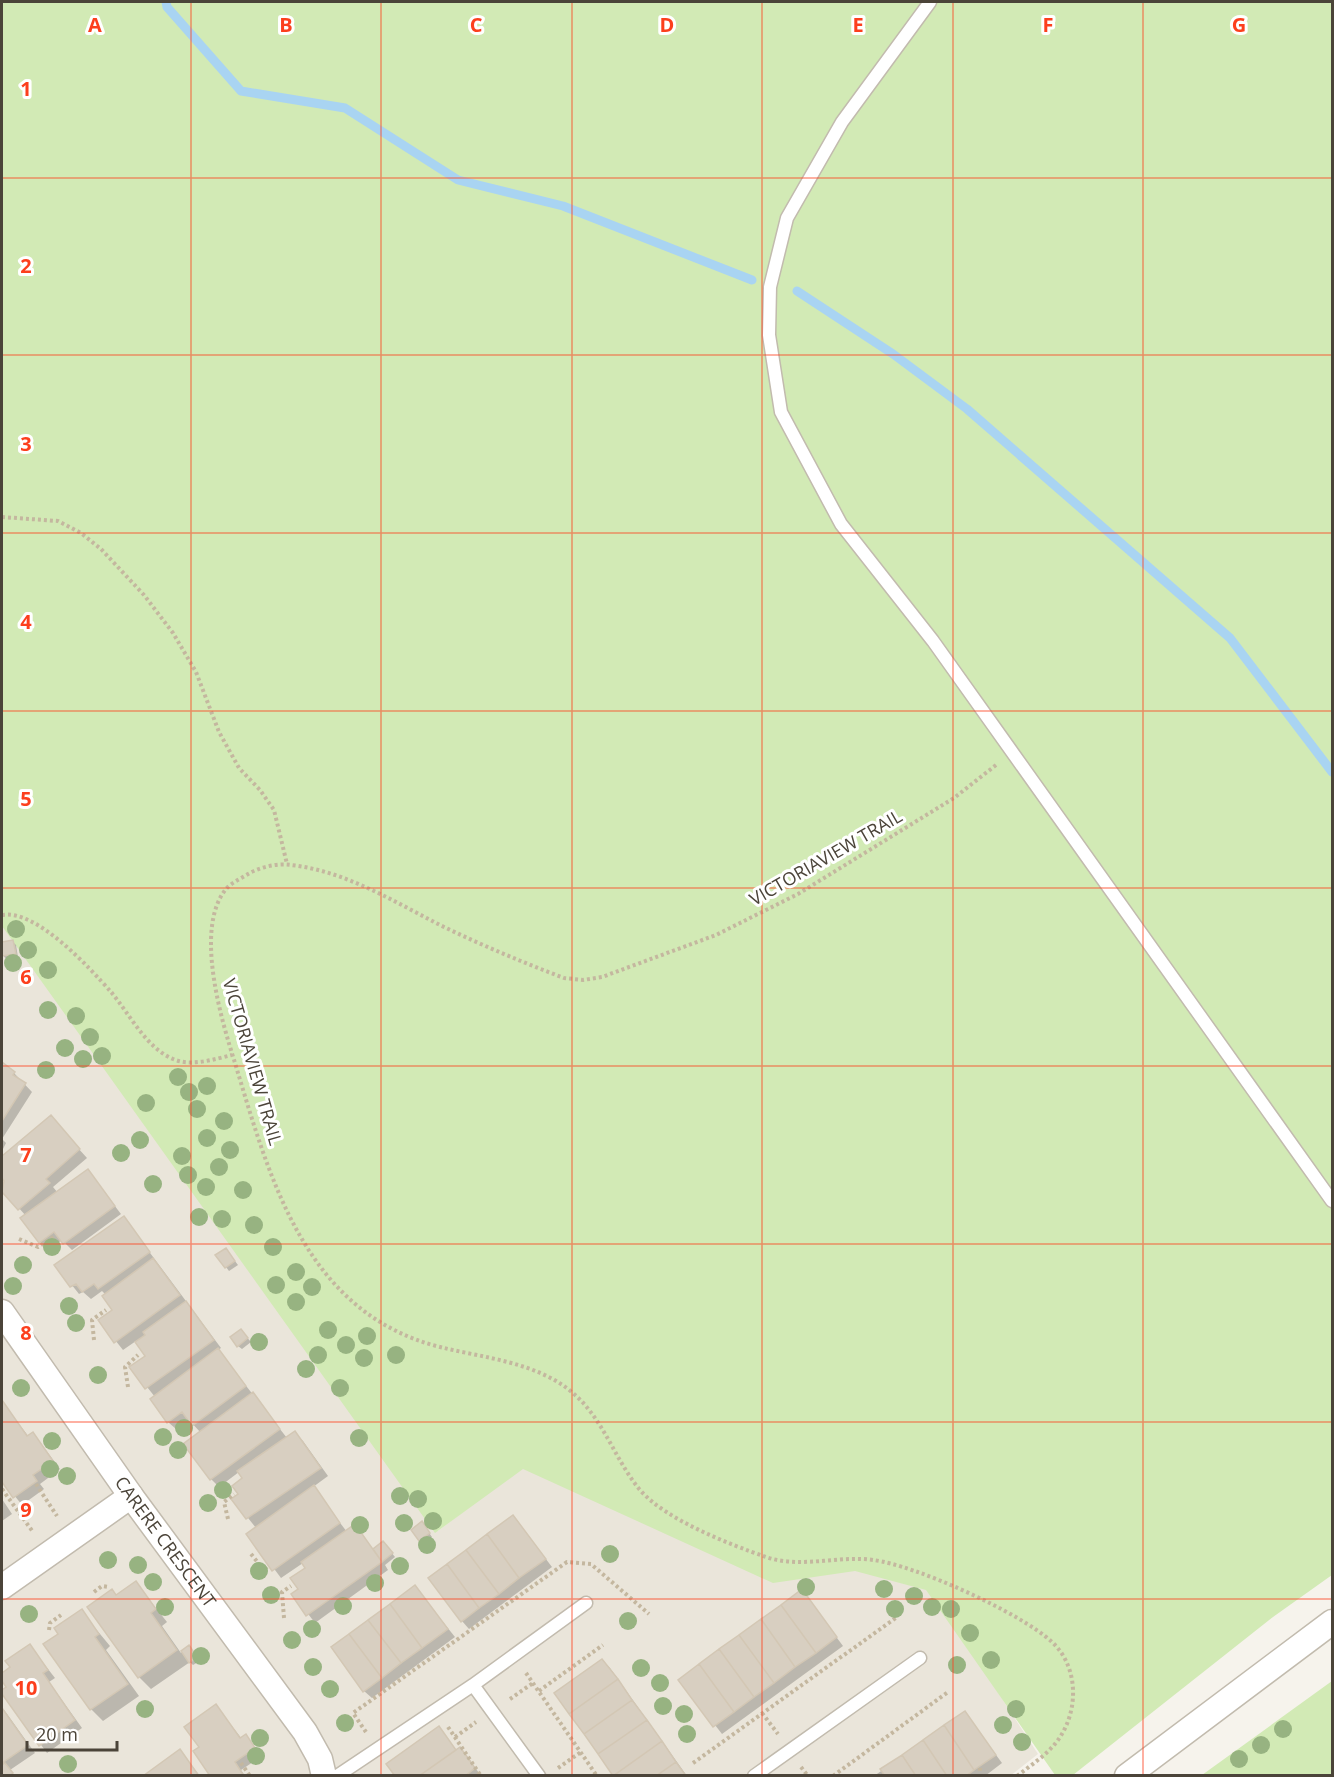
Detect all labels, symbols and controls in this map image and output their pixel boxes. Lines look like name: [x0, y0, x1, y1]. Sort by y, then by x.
text: A: [88, 11, 102, 38]
text: B: [279, 11, 293, 38]
text: C: [470, 11, 483, 38]
text: D: [660, 11, 674, 38]
text: E: [852, 11, 864, 38]
text: F: [1043, 11, 1053, 38]
text: G: [1232, 11, 1246, 38]
text: 1: [20, 75, 32, 102]
text: 2: [20, 252, 32, 279]
text: 3: [20, 430, 32, 457]
text: 4: [20, 608, 32, 635]
text: 5: [20, 785, 32, 812]
street label: VICTORIAVIEW TRAIL: [745, 804, 906, 911]
text: 6: [20, 963, 32, 990]
street label: VICTORIAVIEW TRAIL: [218, 976, 288, 1148]
text: 7: [20, 1141, 32, 1168]
text: 8: [20, 1319, 32, 1346]
street label: CARERE CRESCENT: [110, 1471, 222, 1612]
text: 9: [20, 1496, 32, 1523]
text: 10: [15, 1674, 37, 1701]
scale bar: [27, 1714, 117, 1752]
text: 20 m: [36, 1722, 78, 1746]

